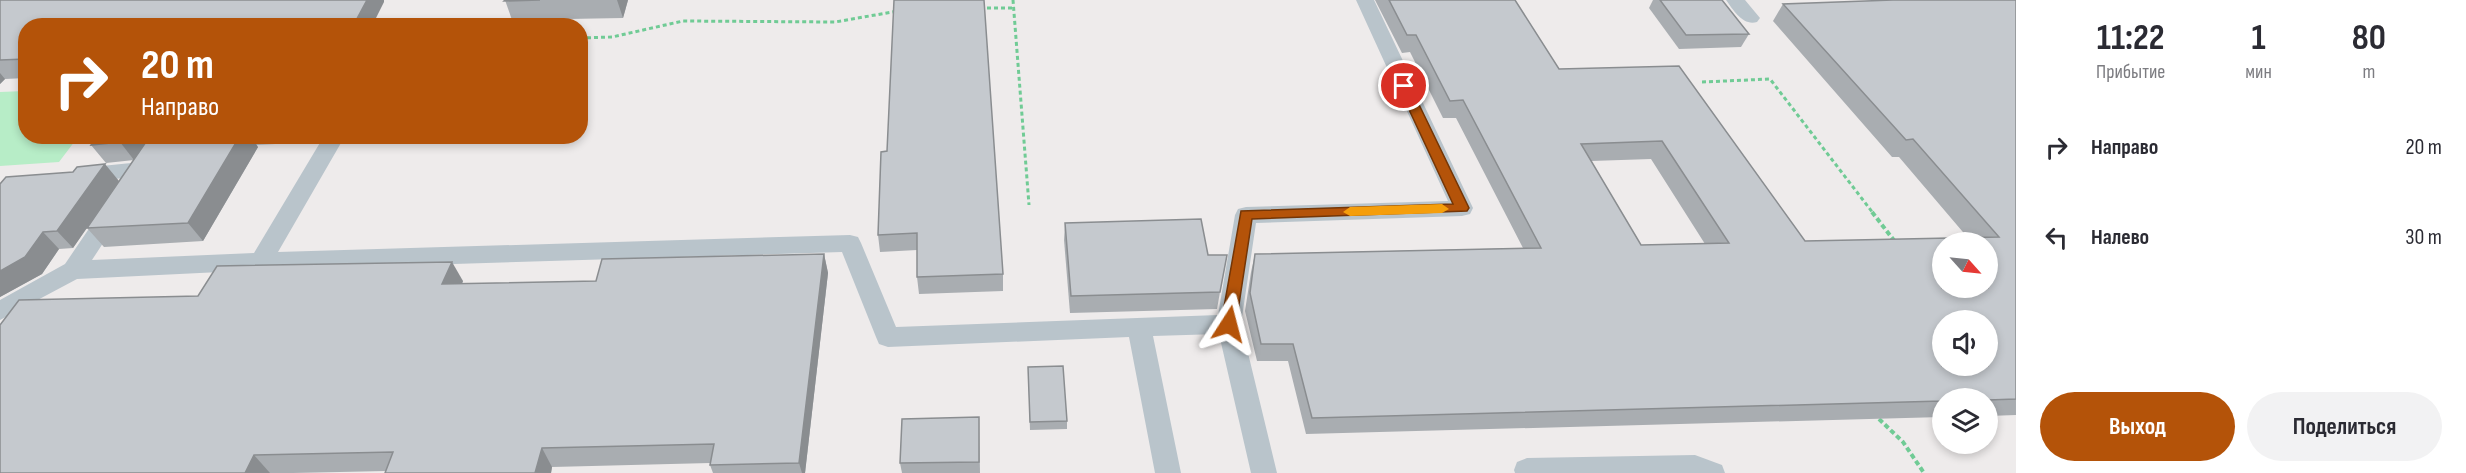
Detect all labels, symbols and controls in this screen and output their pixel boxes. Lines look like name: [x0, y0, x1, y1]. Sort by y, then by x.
text: 11:22: [2097, 17, 2165, 60]
text: 1: [2252, 17, 2266, 60]
text: 80: [2352, 17, 2386, 60]
text: 20 m: [141, 40, 214, 91]
icon: right: [42, 42, 120, 120]
pin: [1378, 60, 1429, 111]
text: Прибытие: [2096, 60, 2165, 84]
text: мин: [2245, 60, 2272, 84]
text: m: [2362, 60, 2375, 84]
icon: arrive: [1387, 69, 1420, 102]
text: Направо: [141, 91, 219, 123]
icon: right: [2040, 131, 2073, 164]
text: Направо: [2091, 134, 2158, 161]
text: 20 m: [2406, 134, 2442, 161]
icon: left: [2040, 221, 2073, 254]
text: Налево: [2091, 224, 2149, 251]
text: 30 m: [2405, 224, 2442, 251]
north arrow: [1932, 232, 1998, 298]
map controls: [1932, 232, 1998, 454]
position arrow: [1197, 292, 1261, 356]
button: sound: [1932, 310, 1998, 376]
button: layers: [1932, 388, 1998, 454]
button: Выход: [2040, 392, 2235, 461]
button: Поделиться: [2247, 392, 2442, 461]

